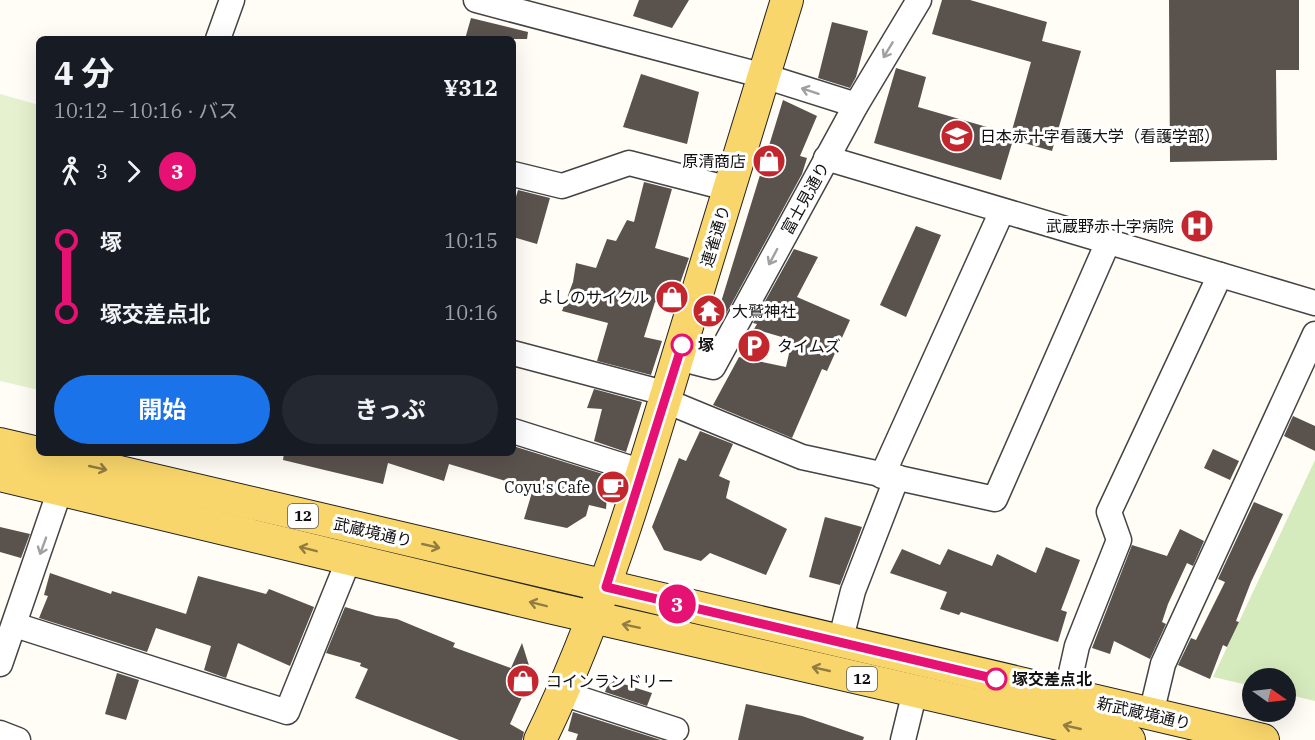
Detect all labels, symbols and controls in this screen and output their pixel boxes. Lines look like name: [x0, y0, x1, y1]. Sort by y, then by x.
one-way arrow: [882, 41, 894, 58]
text: 4 分: [54, 51, 114, 94]
text: ¥312: [443, 73, 498, 102]
one-way arrow: [801, 85, 820, 96]
text: 10:12 – 10:16 · バス: [54, 97, 238, 124]
school or university icon: 日本赤十字看護大学（看護学部）: [939, 118, 975, 154]
place label: 日本赤十字看護大学（看護学部）: [980, 126, 1220, 146]
shop icon: 原清商店: [751, 143, 787, 179]
place label: 原清商店: [682, 151, 746, 171]
icon: walk: [54, 155, 87, 188]
icon: forward: [117, 155, 150, 188]
text: 3: [171, 157, 184, 185]
text: 3: [96, 158, 108, 185]
street label: 富士見通り: [777, 158, 833, 238]
street label: 連雀通り: [696, 202, 734, 270]
hospital icon: 武蔵野赤十字病院: [1179, 208, 1215, 244]
place label: 武蔵野赤十字病院: [1046, 216, 1174, 236]
text: 塚: [100, 227, 122, 256]
text: 10:15: [444, 227, 498, 254]
one-way arrow: [767, 248, 779, 265]
shop icon: よしのサイクル: [654, 279, 690, 315]
place label: よしのサイクル: [538, 287, 649, 307]
temple icon: 大鷲神社: [691, 293, 727, 329]
text: 塚交差点北: [100, 299, 210, 328]
text: 10:16: [444, 299, 498, 326]
place label: 大鷲神社: [732, 301, 796, 321]
parking icon: タイムズ: [736, 328, 772, 364]
marker: 塚: [671, 334, 693, 356]
place label: 塚: [698, 335, 714, 355]
place label: タイムズ: [777, 336, 841, 356]
button: 開始: [54, 375, 270, 444]
button: きっぷ: [282, 375, 498, 444]
one-way arrow: [88, 462, 107, 474]
cafe icon: Coyu's Cafe: [595, 469, 631, 505]
place label: Coyu's Cafe: [504, 477, 590, 497]
road number: 12: [288, 504, 318, 528]
street label: 武蔵境通り: [332, 513, 414, 551]
one-way arrow: [36, 536, 47, 554]
one-way arrow: [421, 540, 440, 552]
one-way arrow: [299, 542, 318, 554]
line badge: 3: [658, 584, 696, 624]
text: 3: [671, 590, 683, 618]
one-way arrow: [529, 598, 548, 610]
one-way arrow: [621, 620, 640, 632]
shop icon: コインランドリー: [505, 663, 541, 699]
one-way arrow: [812, 663, 831, 675]
road number: 12: [847, 667, 877, 691]
marker: 塚交差点北: [985, 668, 1007, 690]
north arrow: [1242, 668, 1296, 722]
map controls: [1242, 668, 1296, 722]
place label: 塚交差点北: [1012, 669, 1092, 689]
place label: コインランドリー: [546, 671, 674, 691]
street label: 新武蔵境通り: [1095, 692, 1193, 734]
one-way arrow: [1063, 720, 1082, 732]

